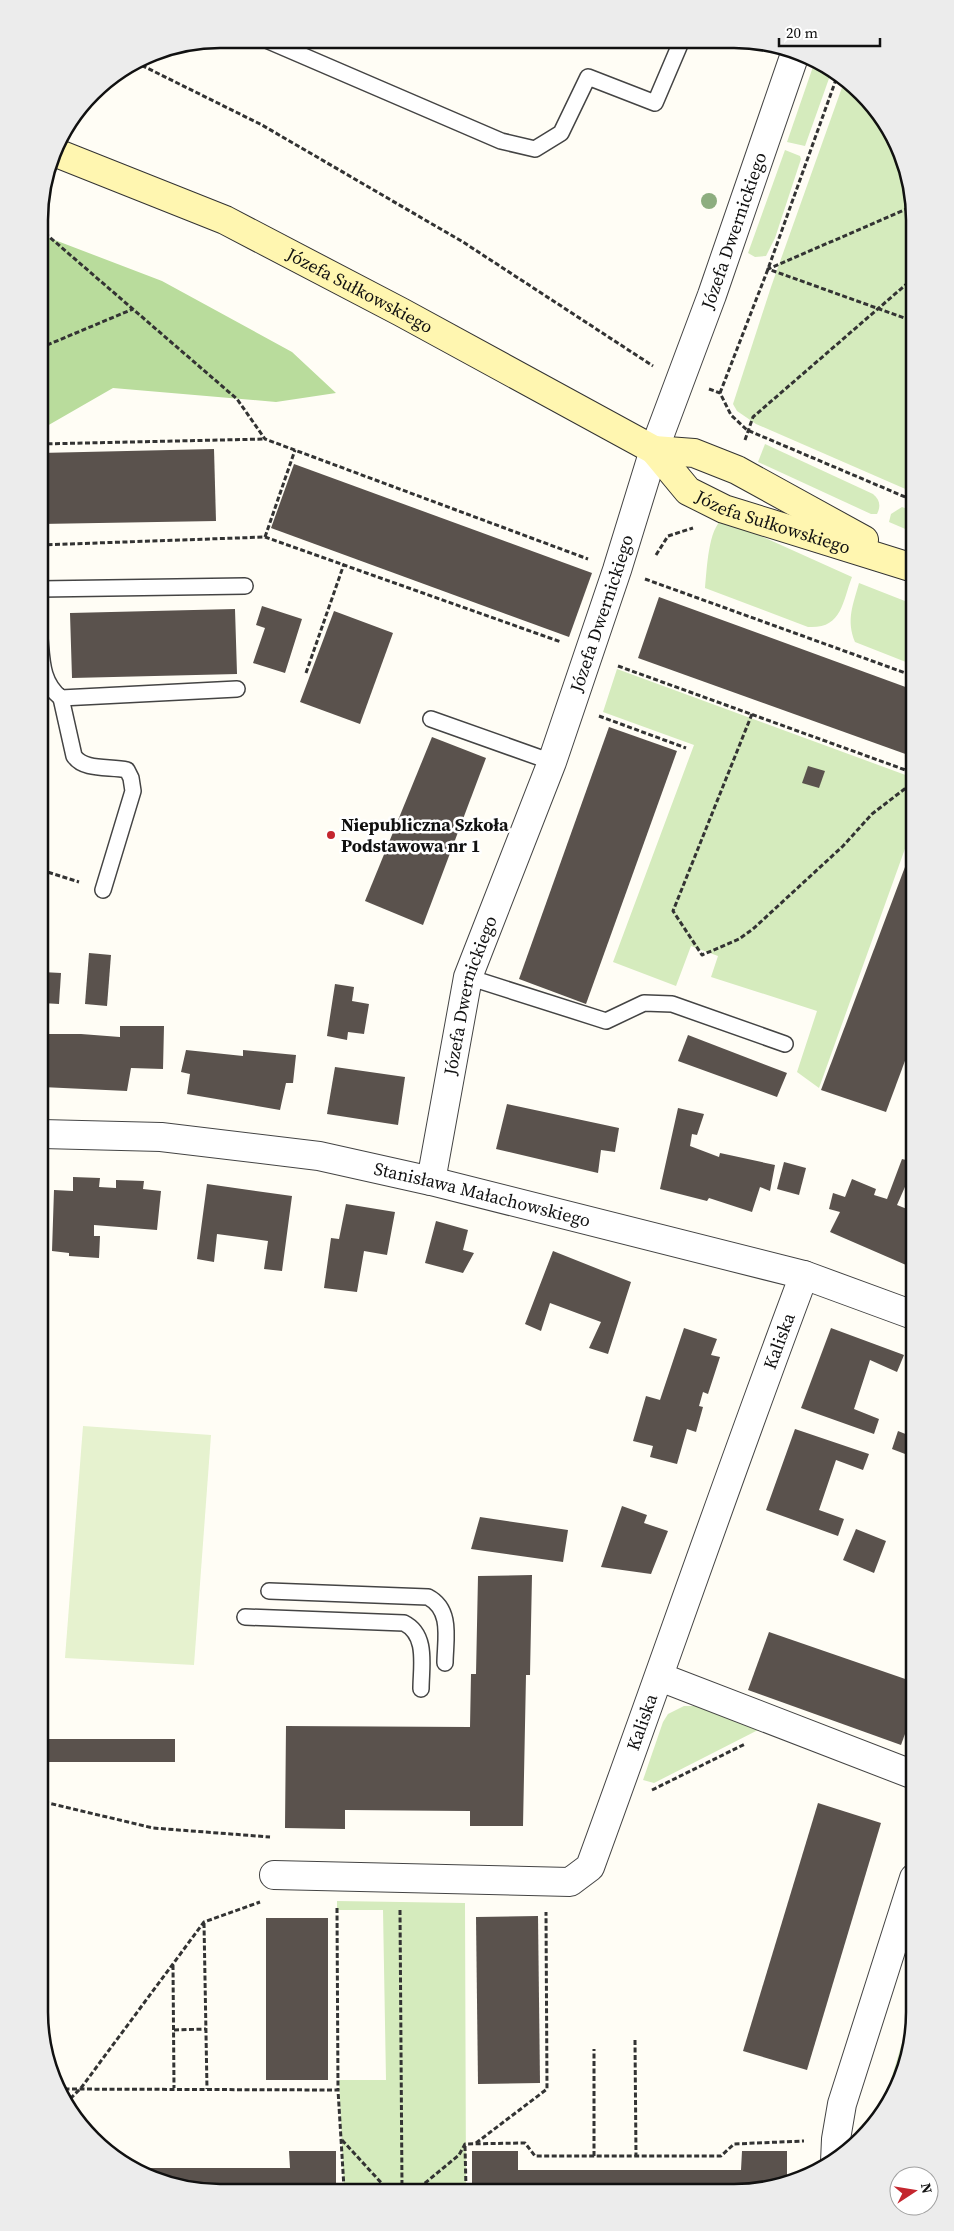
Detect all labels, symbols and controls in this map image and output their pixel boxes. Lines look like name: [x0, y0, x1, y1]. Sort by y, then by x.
scale bar: [779, 15, 880, 47]
text: 20 m: [786, 22, 818, 43]
street label: Józefa Dwernickiego: [694, 148, 772, 313]
street label: Józefa Sułkowskiego: [281, 241, 438, 339]
street label: Józefa Sułkowskiego: [691, 483, 854, 560]
street label: Józefa Dwernickiego: [563, 531, 639, 696]
place label: Niepubliczna Szkoła Podstawowa nr 1: [341, 812, 509, 858]
marker: Niepubliczna Szkoła Podstawowa nr 1: [325, 829, 337, 841]
street label: Józefa Dwernickiego: [437, 912, 503, 1078]
street label: Stanisława Małachowskiego: [372, 1156, 593, 1233]
street label: Kaliska: [757, 1308, 801, 1373]
street label: Kaliska: [620, 1690, 664, 1754]
north arrow: [889, 2166, 939, 2216]
text: N: [916, 2181, 938, 2195]

